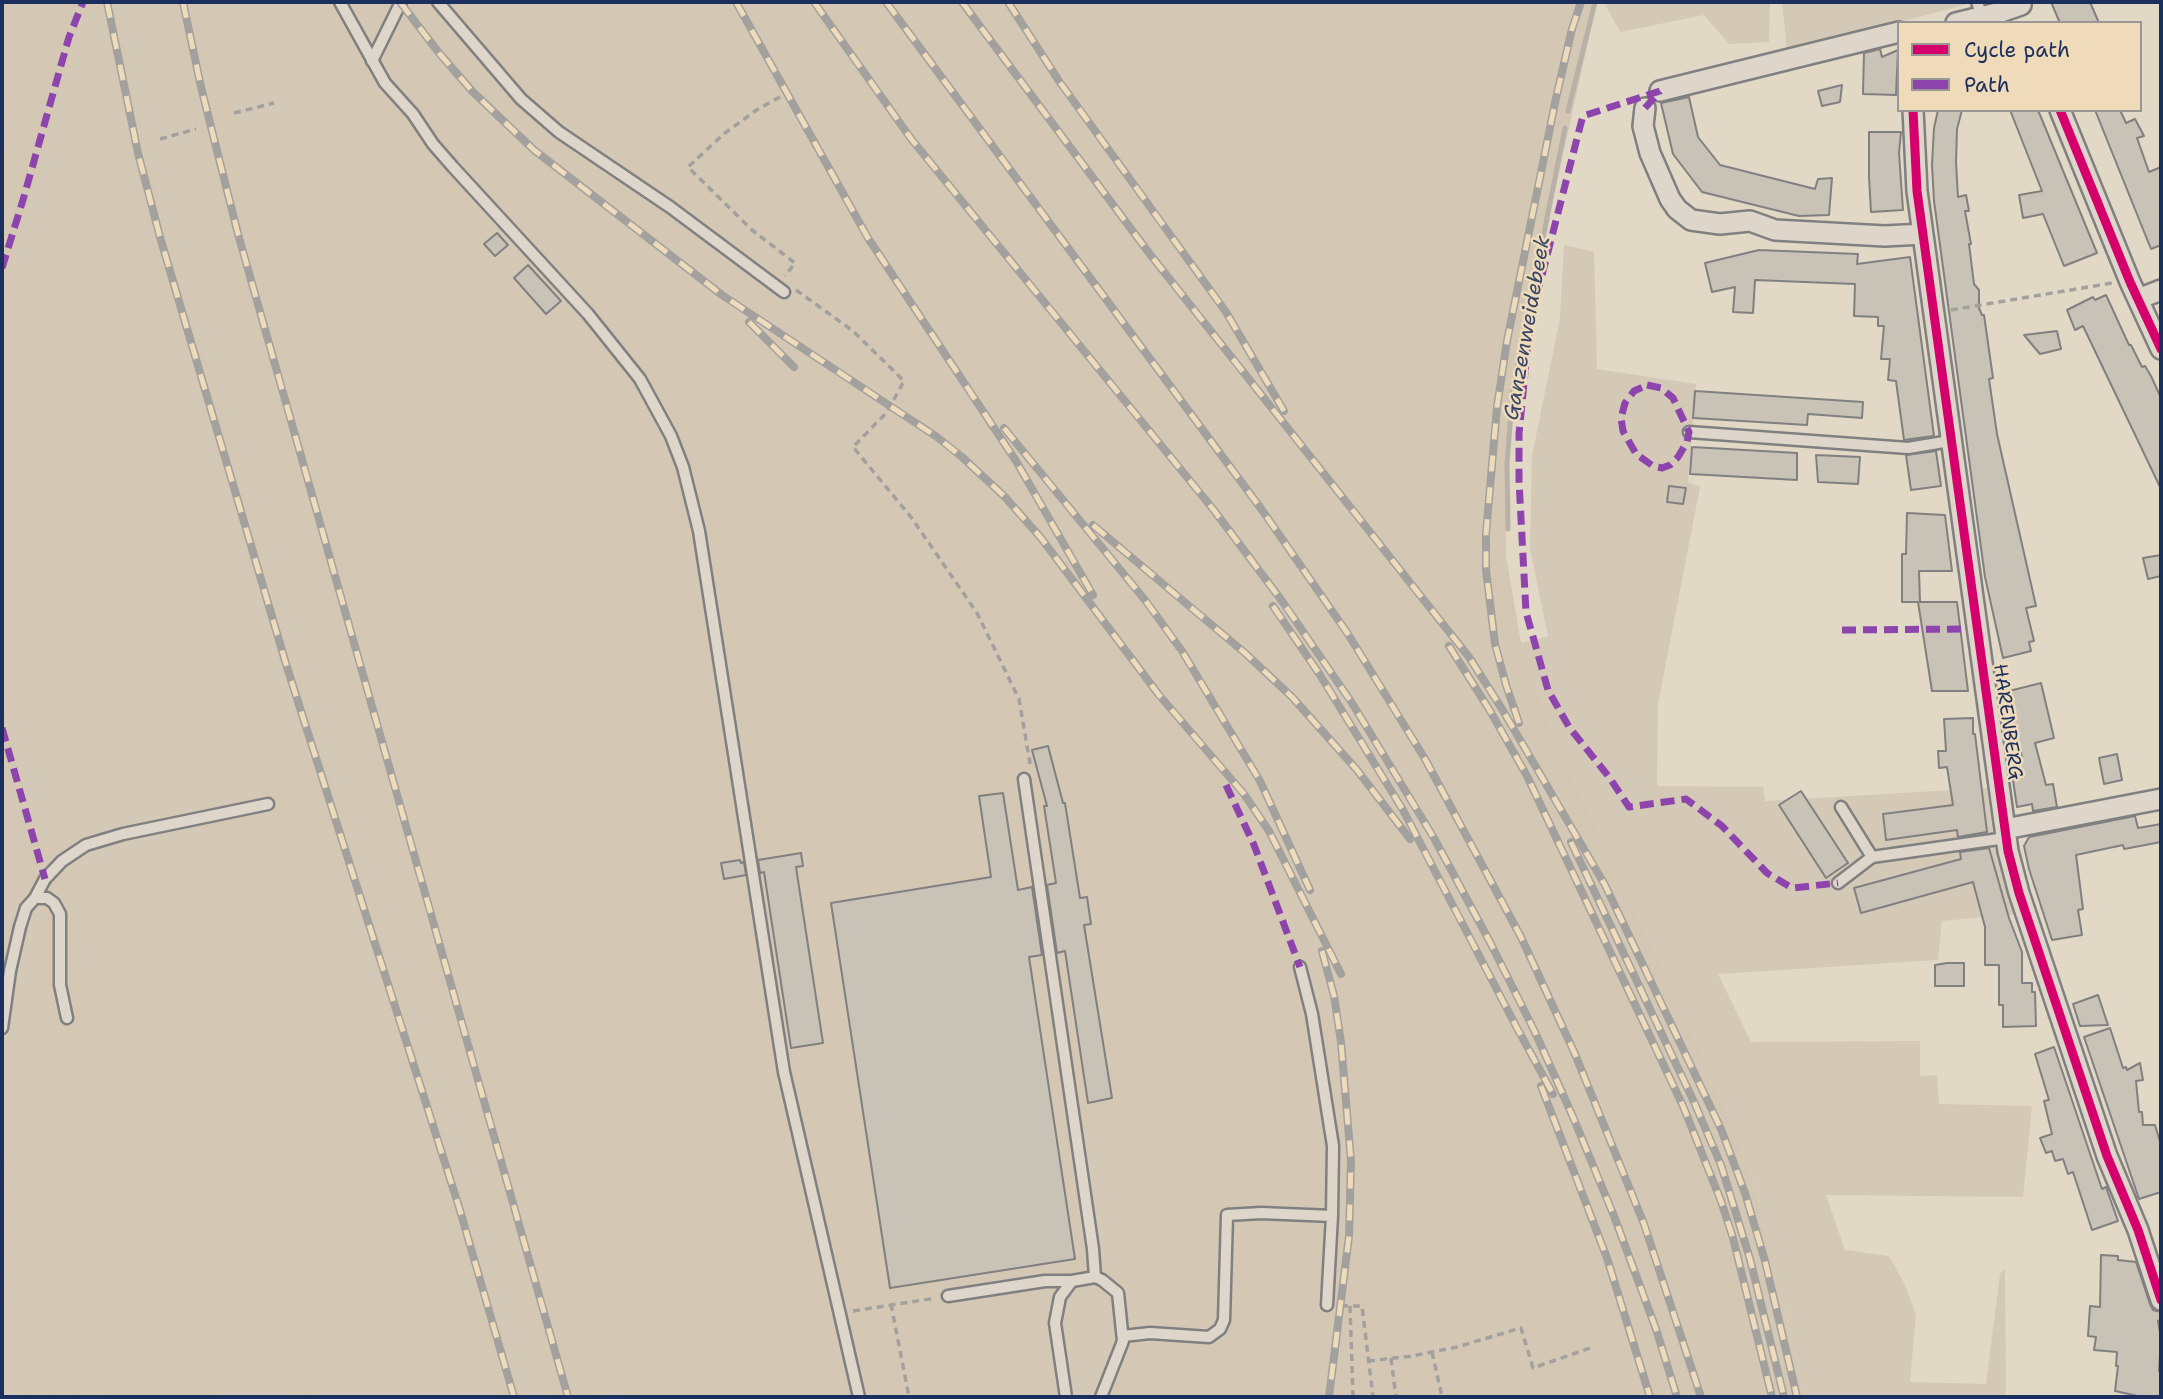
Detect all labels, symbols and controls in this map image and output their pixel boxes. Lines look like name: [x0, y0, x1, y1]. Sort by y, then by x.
legend: [1897, 21, 2142, 112]
text: Cycle path: [1964, 36, 2070, 64]
text: Path: [1964, 71, 2010, 99]
water label: Ganzenweidebeek: [1499, 234, 1557, 422]
street label: HARENBERG: [1988, 663, 2026, 781]

